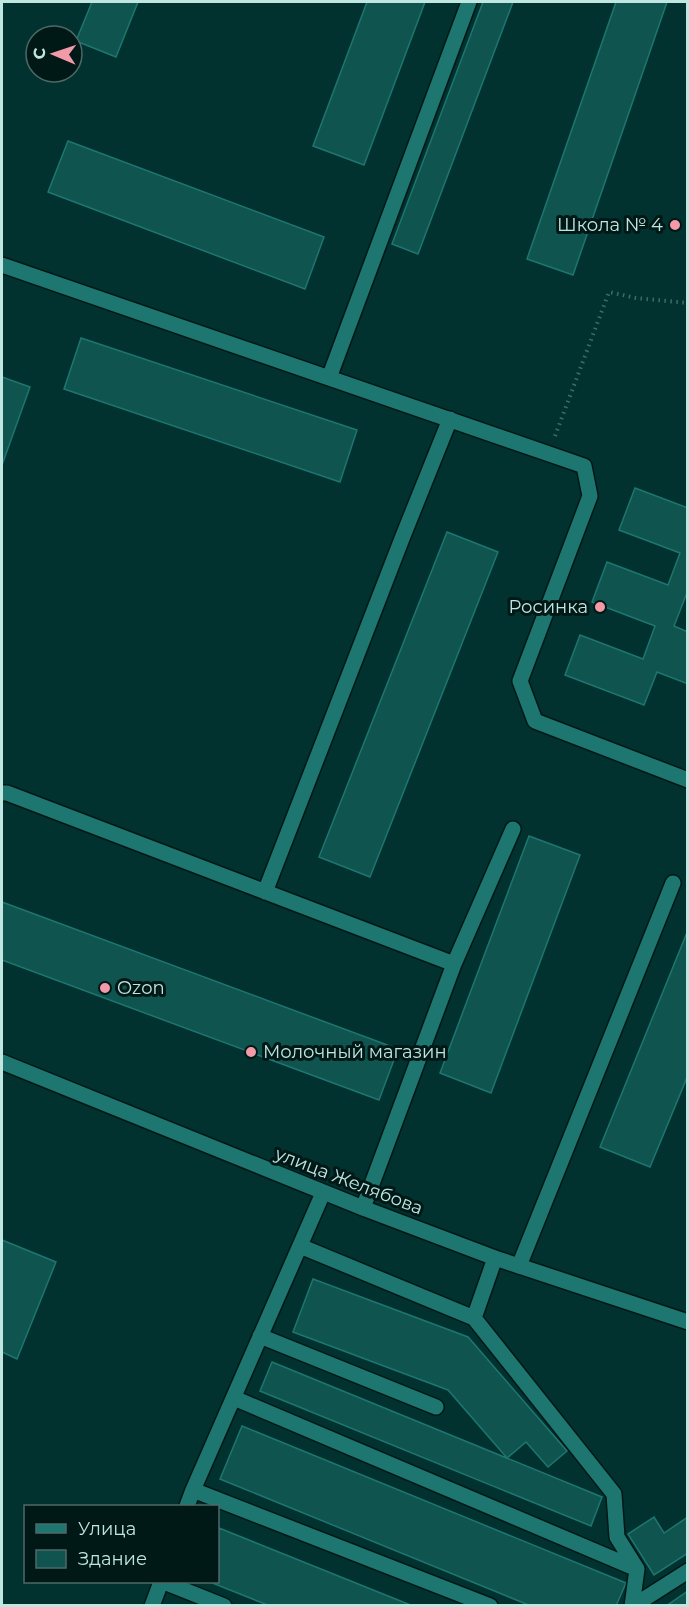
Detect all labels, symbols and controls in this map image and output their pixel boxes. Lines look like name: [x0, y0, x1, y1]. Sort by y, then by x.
north arrow: [24, 24, 84, 84]
text: С: [30, 47, 49, 60]
place label: Школа № 4: [557, 214, 663, 236]
marker: Школа № 4: [668, 218, 682, 232]
place label: Росинка: [509, 596, 588, 618]
marker: Росинка: [593, 600, 607, 614]
place label: Ozon: [117, 977, 165, 999]
marker: Ozon: [98, 981, 112, 995]
place label: Молочный магазин: [263, 1041, 447, 1063]
marker: Молочный магазин: [244, 1045, 258, 1059]
street label: улица Желябова: [271, 1142, 426, 1219]
legend: [24, 1505, 219, 1583]
text: Улица: [78, 1518, 136, 1540]
text: Здание: [78, 1548, 147, 1570]

